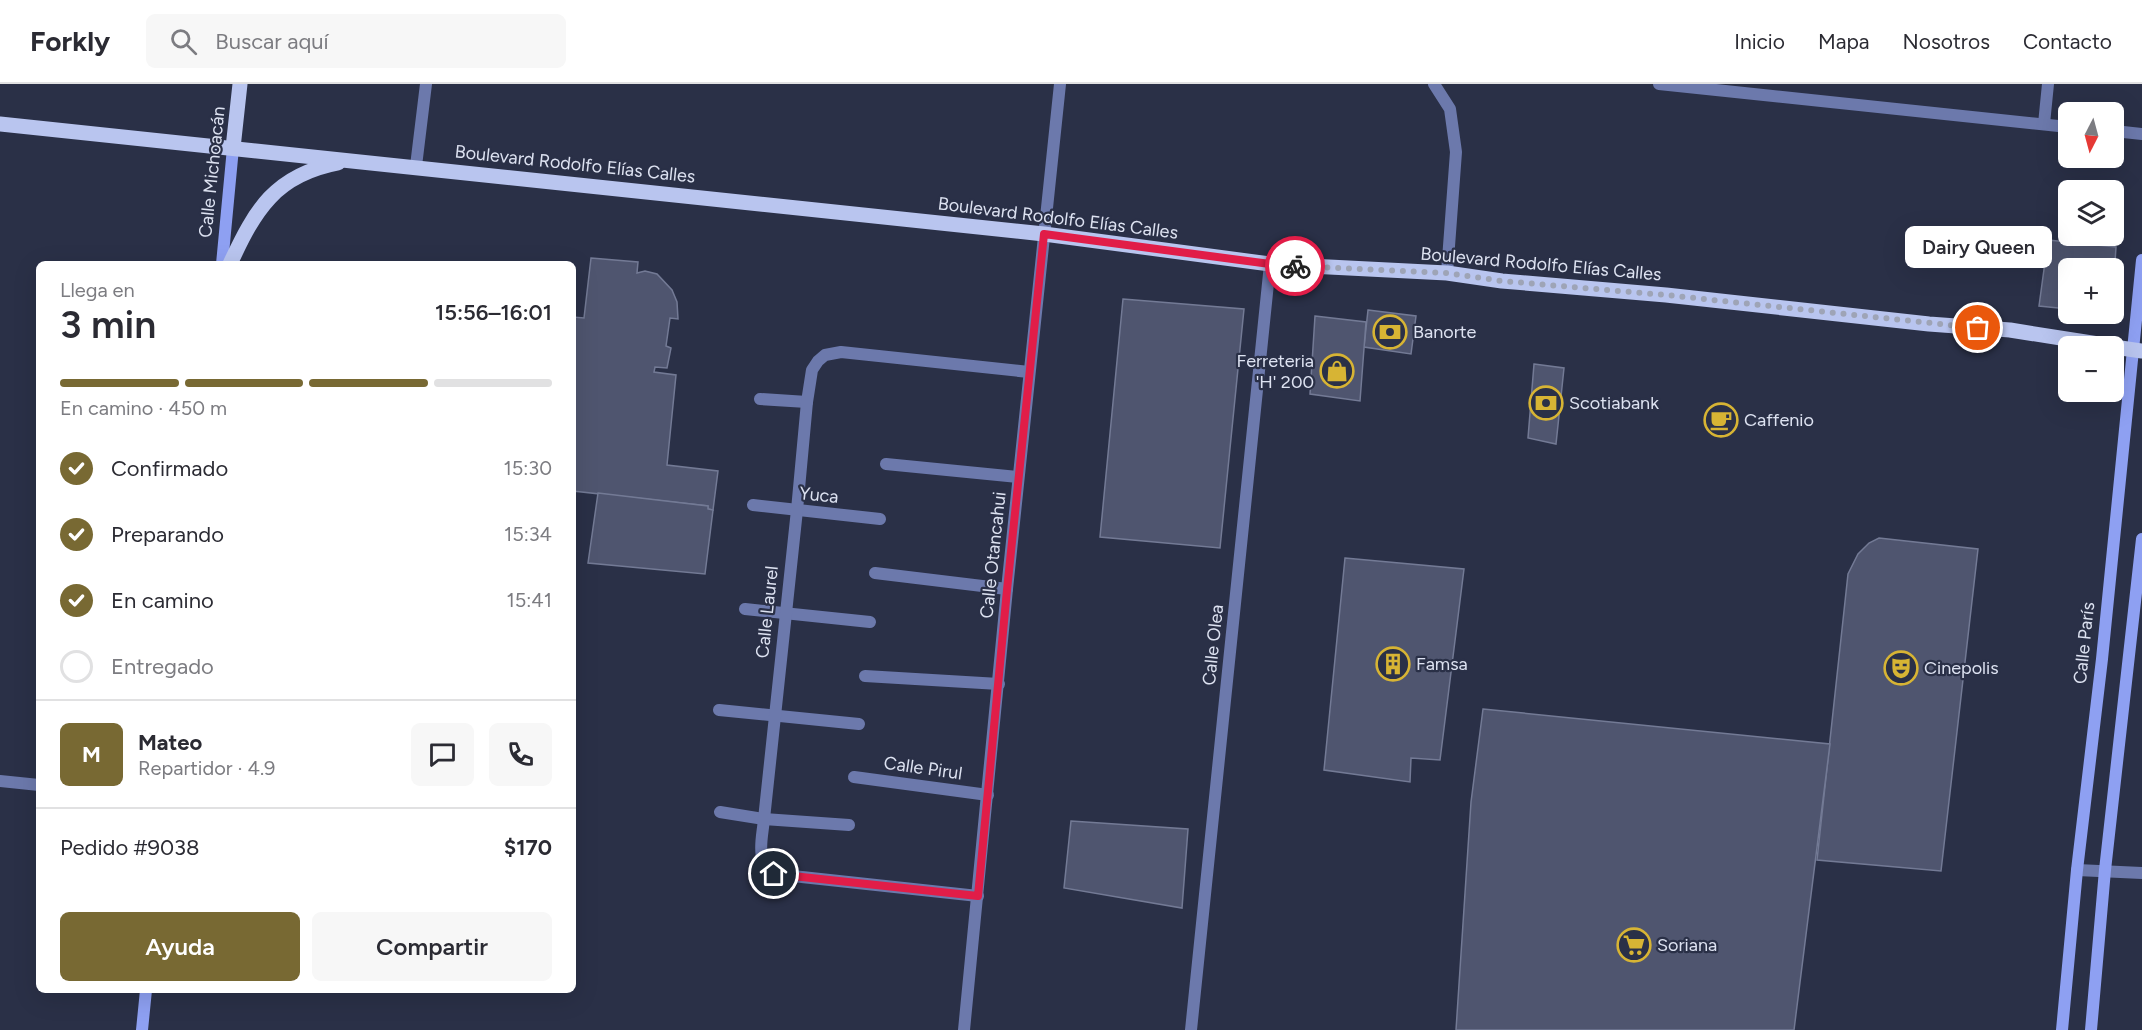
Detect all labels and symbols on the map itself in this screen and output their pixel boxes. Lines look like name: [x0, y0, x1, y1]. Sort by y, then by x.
north arrow: [2058, 102, 2124, 168]
street label: Calle Michoacán: [194, 105, 230, 239]
street label: Boulevard Rodolfo Elías Calles: [454, 140, 696, 188]
street label: Boulevard Rodolfo Elías Calles: [937, 192, 1179, 244]
callout: Dairy Queen: [1904, 226, 2052, 268]
courier: [1265, 236, 1325, 296]
street label: Boulevard Rodolfo Elías Calles: [1420, 243, 1662, 285]
pin: [1952, 302, 2003, 353]
bank icon: Banorte: [1372, 314, 1408, 350]
place label: Banorte: [1413, 321, 1477, 343]
place label: Ferreteria 'H' 200: [1236, 350, 1314, 393]
shop icon: Ferreteria 'H' 200: [1319, 353, 1355, 389]
bank icon: Scotiabank: [1528, 385, 1564, 421]
place label: Scotiabank: [1569, 392, 1659, 414]
cafe icon: Caffenio: [1703, 402, 1739, 438]
place label: Caffenio: [1744, 409, 1814, 431]
street label: Yuca: [798, 482, 840, 508]
street label: Calle Otancahui: [975, 490, 1011, 620]
street label: Calle Laurel: [751, 565, 783, 659]
street label: Calle París: [2069, 601, 2099, 685]
street label: Calle Olea: [1198, 603, 1228, 687]
building icon: Famsa: [1375, 646, 1411, 682]
theatre icon: Cinepolis: [1883, 650, 1919, 686]
place label: Famsa: [1416, 653, 1468, 675]
place label: Cinepolis: [1924, 657, 1999, 679]
street label: Calle Pirul: [882, 752, 964, 784]
pin: [748, 848, 799, 899]
supermarket icon: Soriana: [1616, 927, 1652, 963]
place label: Soriana: [1657, 934, 1717, 956]

